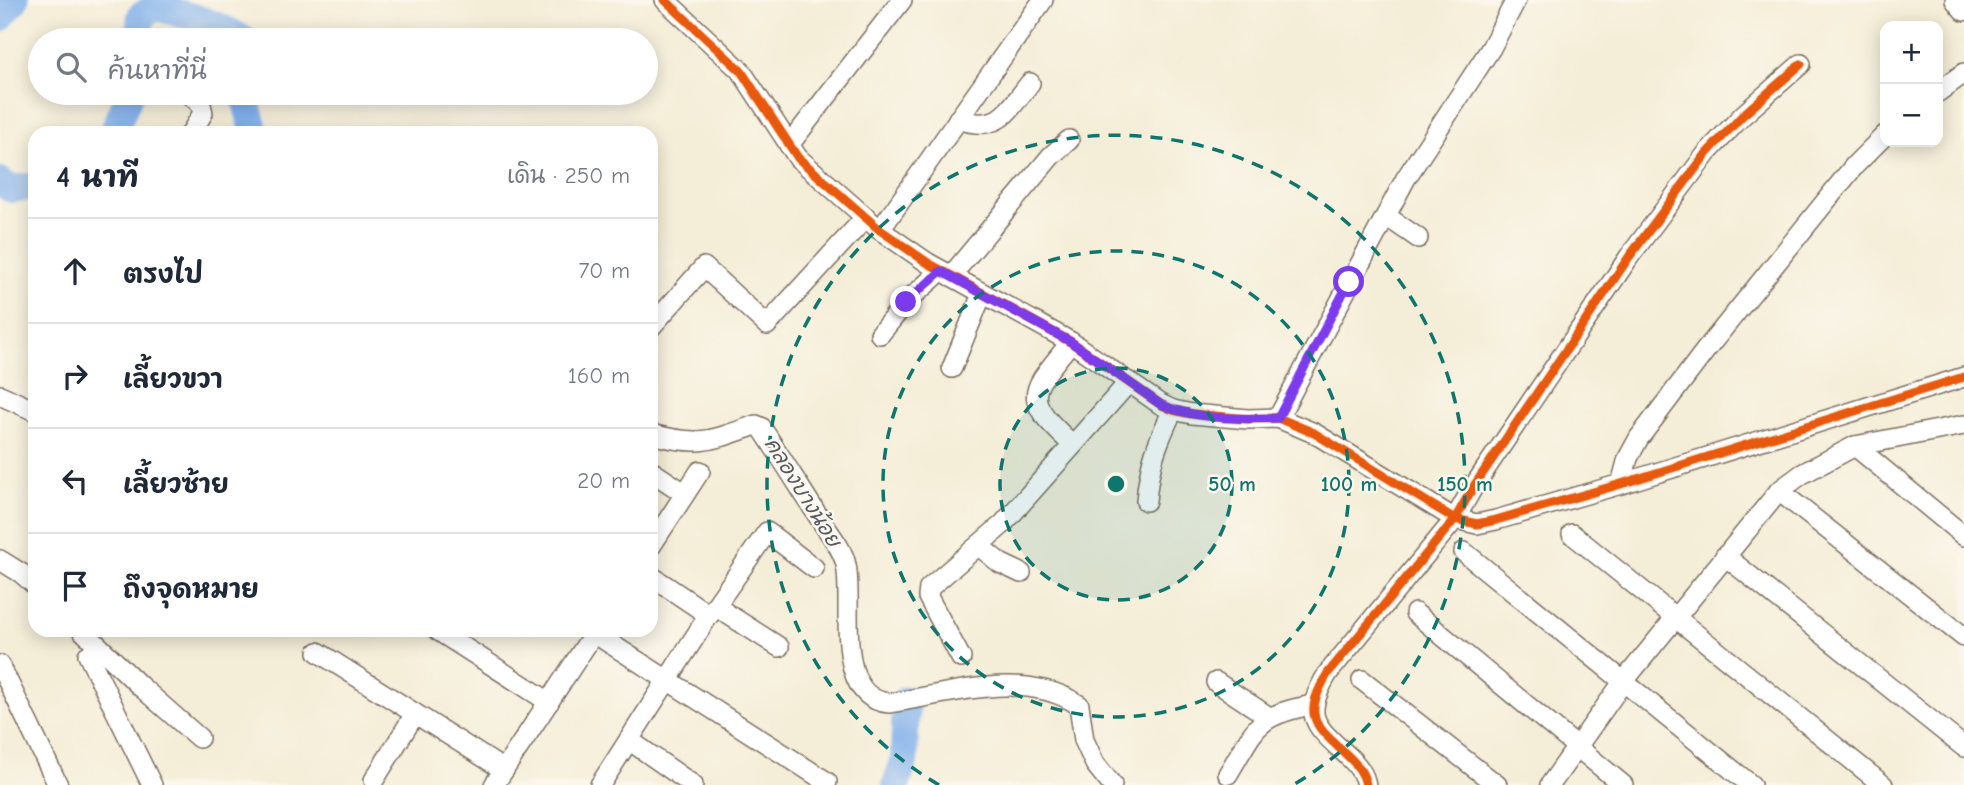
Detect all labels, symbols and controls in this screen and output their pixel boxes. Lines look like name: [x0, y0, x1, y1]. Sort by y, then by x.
map controls: [1880, 21, 1943, 147]
button: +: [1880, 21, 1943, 84]
search box: [28, 28, 658, 105]
icon: search: [52, 48, 90, 86]
text: ค้นหาที่นี่: [108, 56, 207, 86]
button: −: [1880, 84, 1943, 147]
text: 4 นาที: [56, 160, 139, 195]
text: เดิน · 250 m: [507, 162, 630, 189]
icon: ahead: [56, 252, 94, 290]
text: 70 m: [578, 257, 630, 284]
text: ตรงไป: [123, 260, 203, 290]
route start: [1333, 266, 1364, 297]
route end: [890, 286, 921, 317]
icon: right: [56, 357, 94, 395]
text: 160 m: [568, 362, 630, 389]
text: เลี้ยวขวา: [123, 365, 223, 395]
water label: คลองบางน้อย: [760, 432, 848, 553]
icon: left: [56, 462, 94, 500]
text: 20 m: [577, 467, 630, 494]
text: เลี้ยวซ้าย: [123, 470, 229, 500]
centre of rings: [1104, 472, 1128, 496]
text: 50 m: [1208, 472, 1256, 496]
text: 100 m: [1321, 472, 1377, 496]
text: 150 m: [1437, 472, 1493, 496]
icon: arrive: [56, 567, 94, 605]
text: ถึงจุดหมาย: [123, 575, 259, 605]

